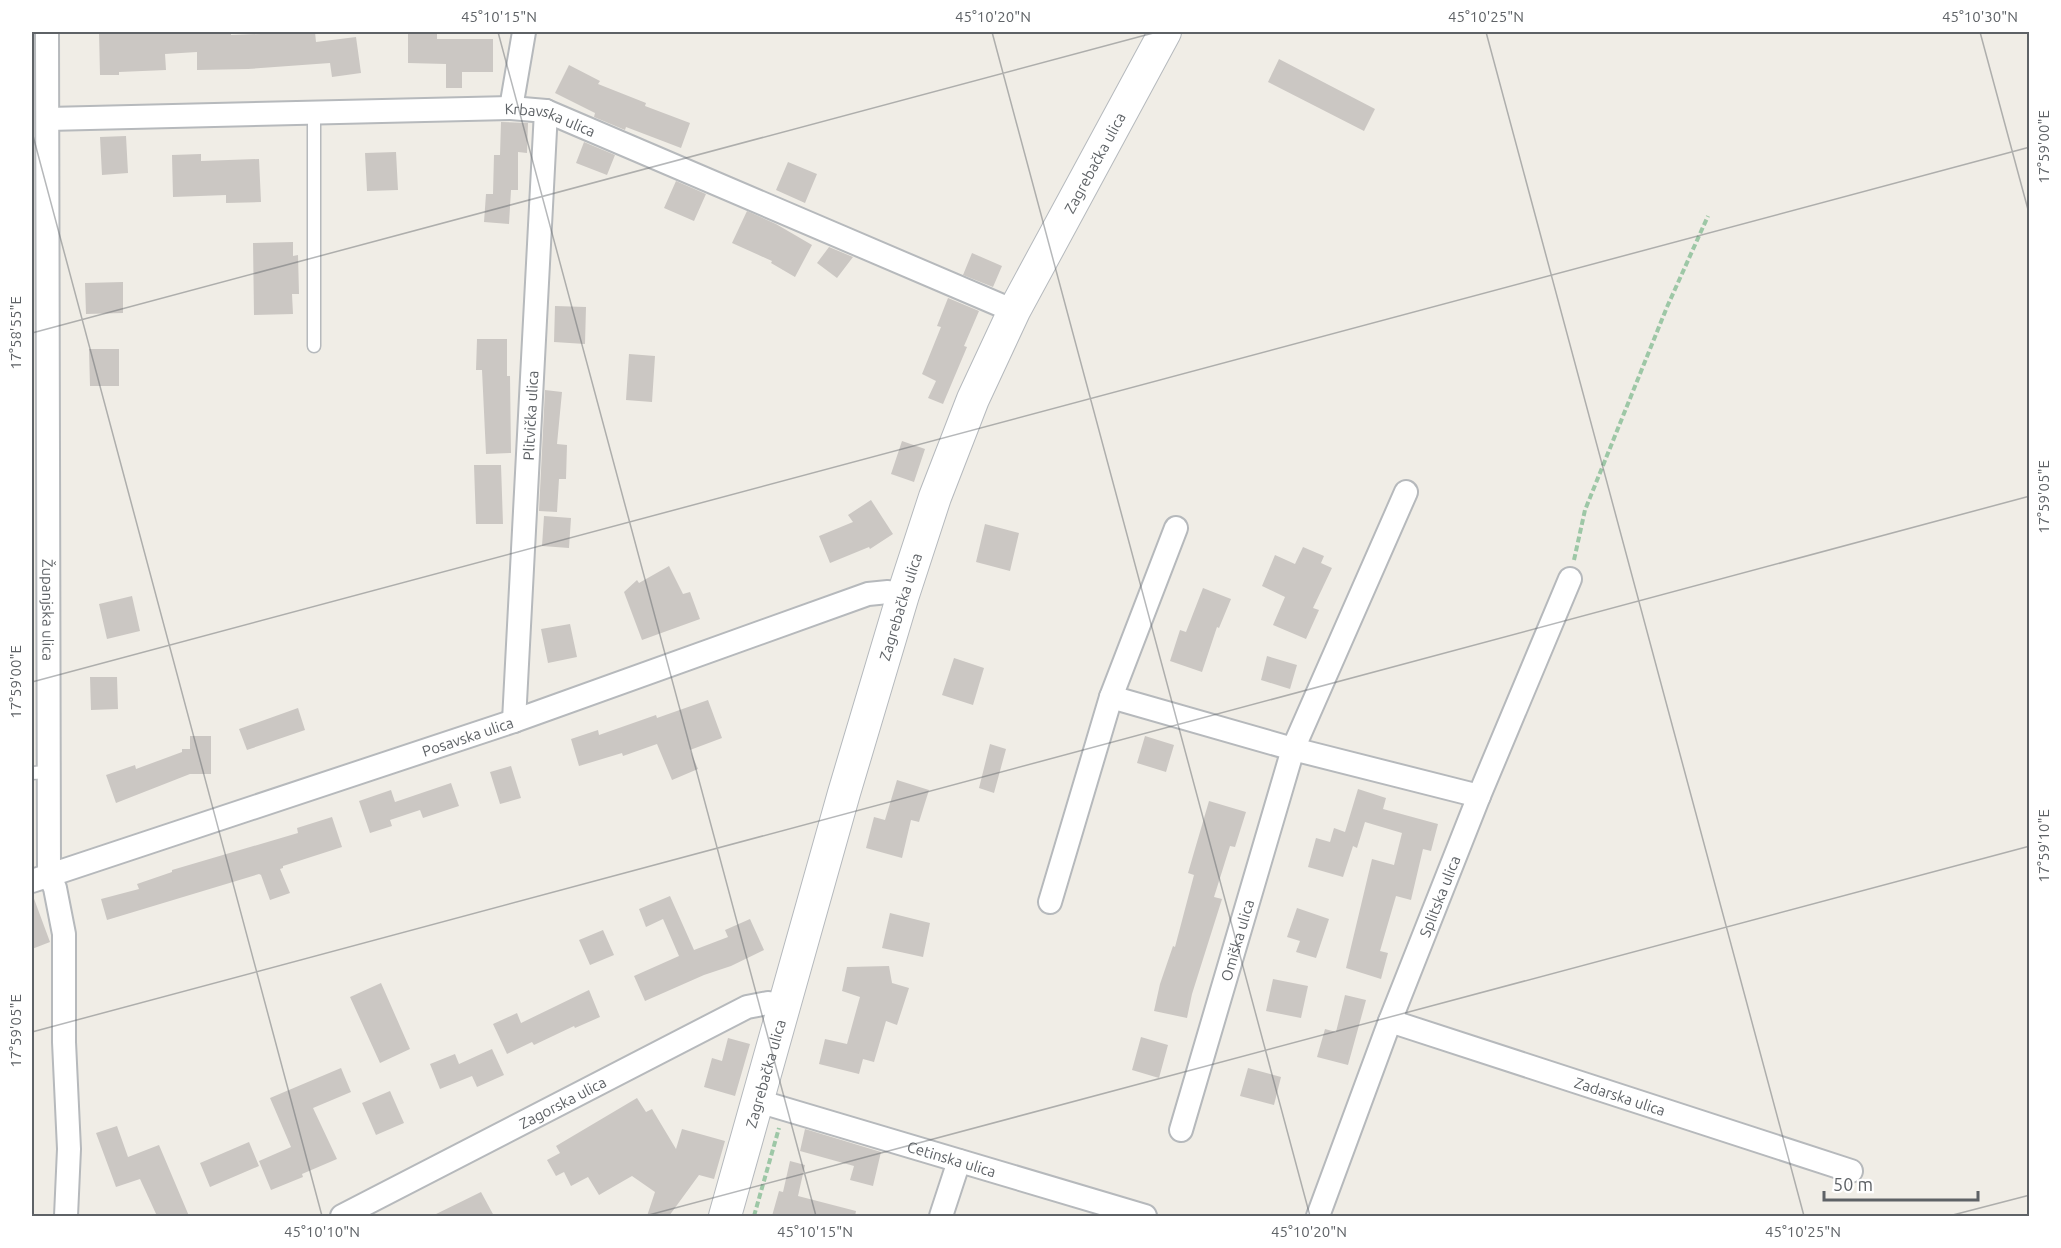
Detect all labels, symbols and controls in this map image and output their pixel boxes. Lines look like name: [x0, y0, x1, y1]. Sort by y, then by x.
text: 45°10'15"N: [461, 8, 537, 25]
text: 45°10'20"N: [955, 8, 1031, 25]
text: 45°10'25"N: [1448, 8, 1524, 25]
text: 45°10'30"N: [1942, 8, 2018, 25]
street label: Krbavska ulica: [504, 99, 598, 140]
street label: Zagrebačka ulica: [1060, 109, 1128, 216]
text: 17°59'00"E: [2035, 110, 2052, 184]
text: 17°58'55"E: [7, 296, 24, 370]
street label: Plitvička ulica: [519, 370, 541, 461]
text: 17°59'05"E: [2035, 460, 2052, 534]
street label: Zagrebačka ulica: [875, 551, 925, 663]
street label: Županjska ulica: [40, 559, 57, 661]
text: 17°59'00"E: [7, 645, 24, 719]
street label: Posavska ulica: [420, 713, 515, 759]
text: 17°59'10"E: [2035, 809, 2052, 883]
street label: Splitska ulica: [1416, 853, 1463, 939]
street label: Omiška ulica: [1217, 897, 1257, 983]
text: 17°59'05"E: [7, 994, 24, 1068]
street label: Zagrebačka ulica: [742, 1017, 788, 1130]
street label: Zagorska ulica: [516, 1073, 609, 1132]
street label: Zadarska ulica: [1573, 1073, 1668, 1119]
street label: Cetinska ulica: [905, 1137, 998, 1180]
scale bar: [1824, 1164, 1978, 1202]
text: 50 m: [1833, 1174, 1873, 1194]
text: 45°10'10"N: [284, 1223, 360, 1240]
text: 45°10'15"N: [777, 1223, 853, 1240]
text: 45°10'20"N: [1271, 1223, 1347, 1240]
text: 45°10'25"N: [1765, 1223, 1841, 1240]

